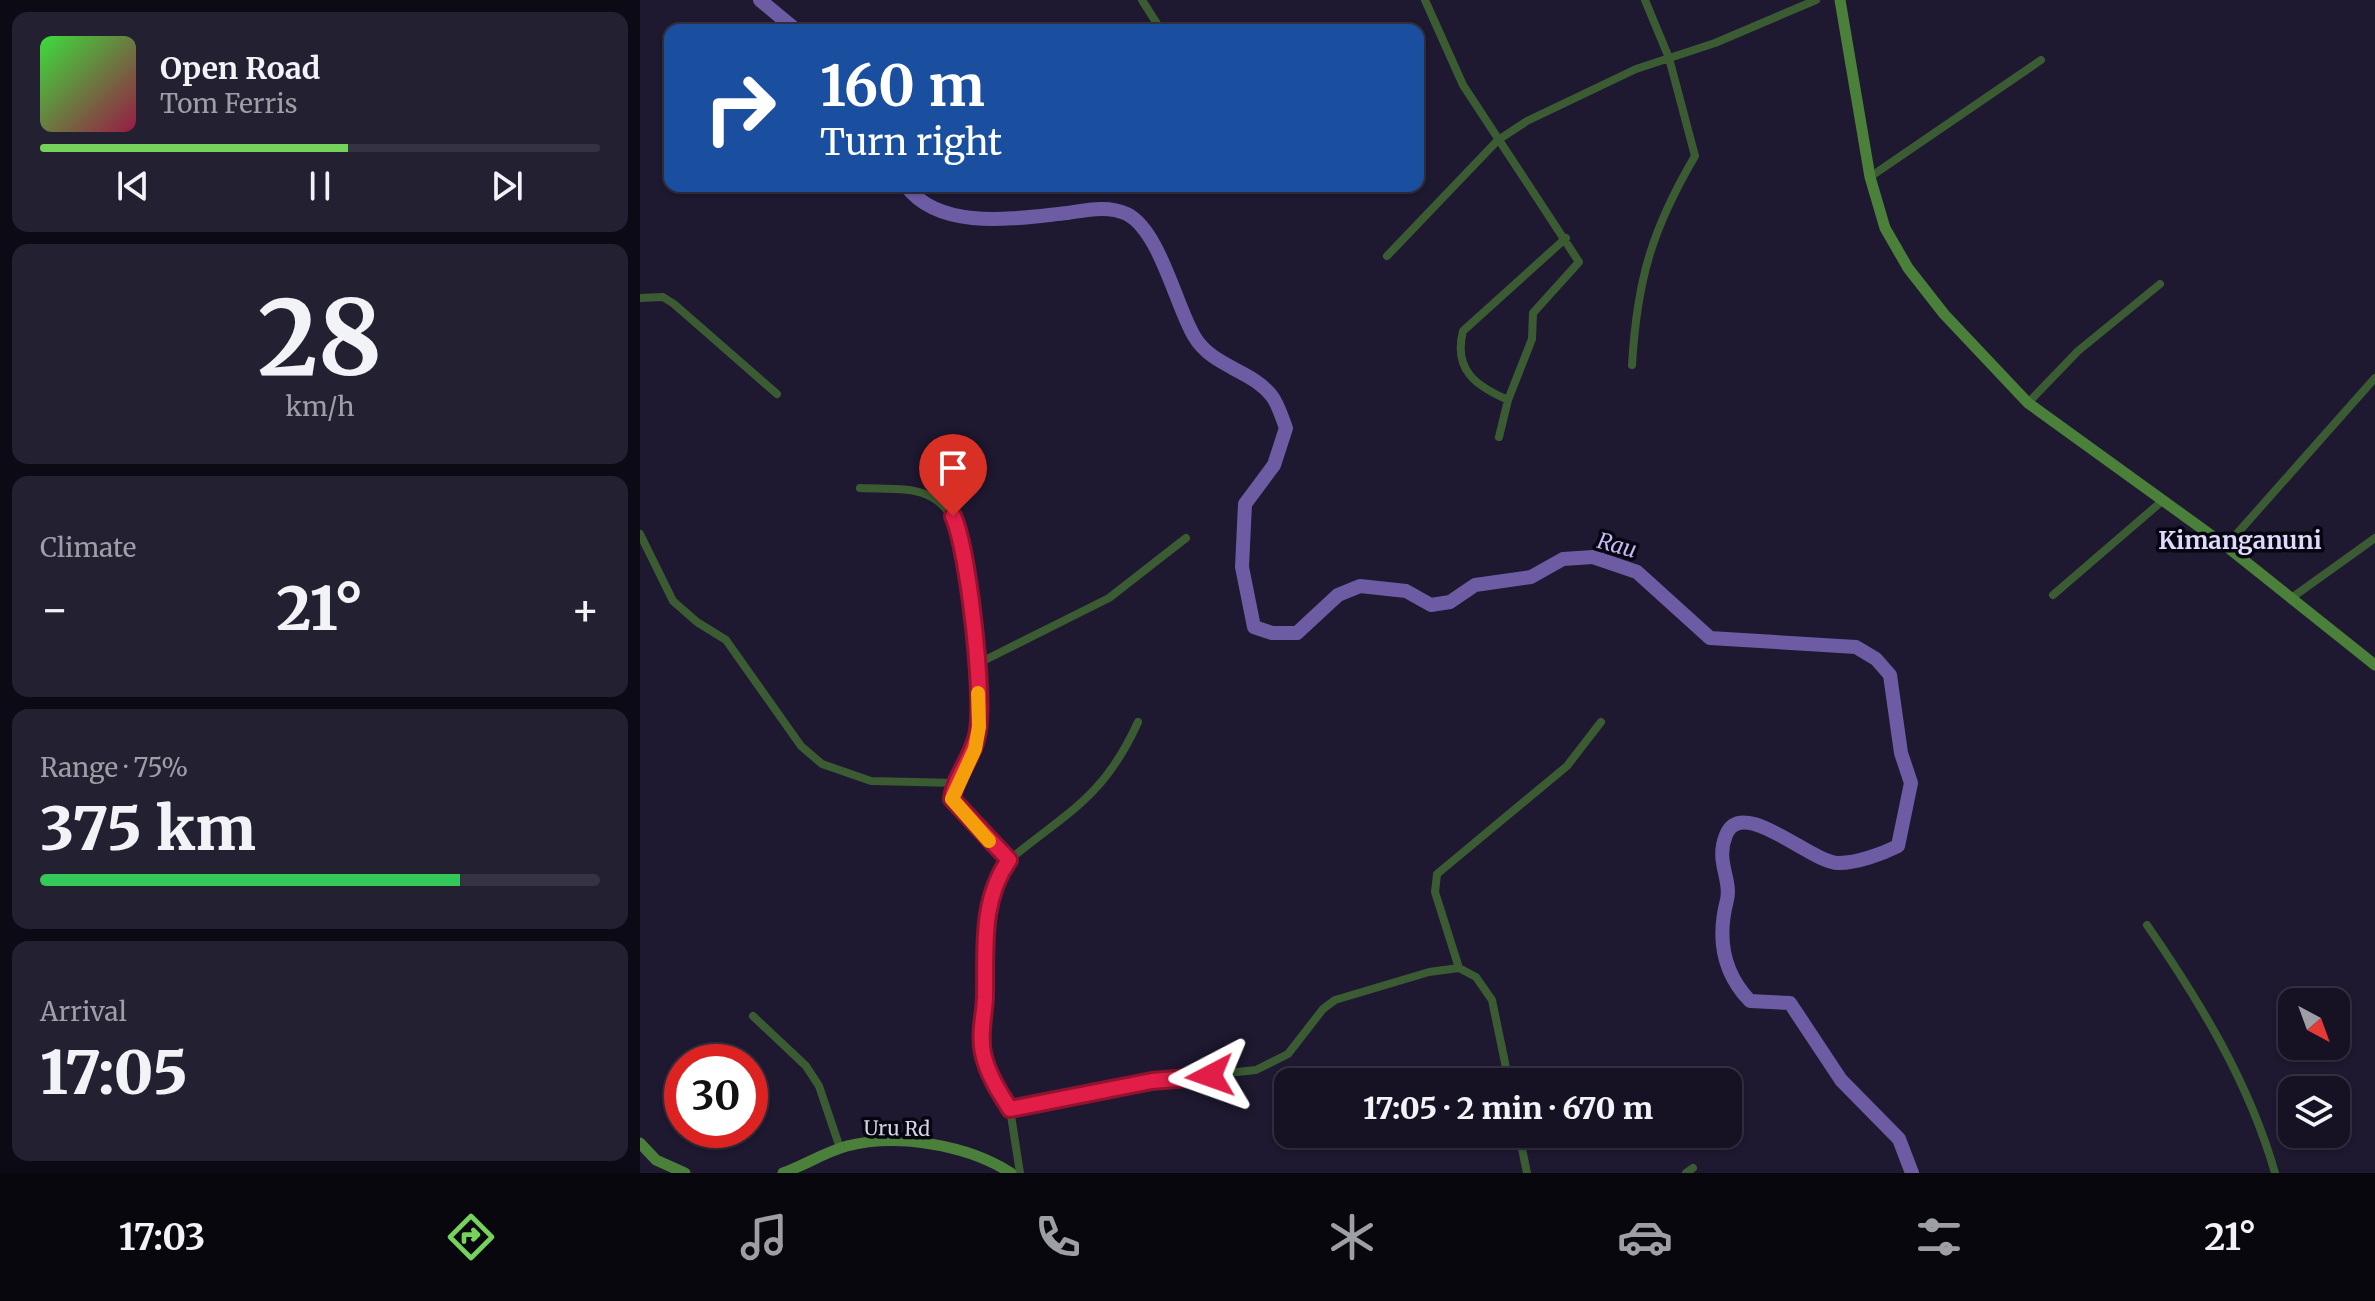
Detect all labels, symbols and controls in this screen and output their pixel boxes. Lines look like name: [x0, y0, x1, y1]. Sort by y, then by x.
text: Open Road: [160, 49, 320, 87]
text: 160 m: [820, 51, 985, 121]
icon: right: [688, 56, 792, 160]
text: Tom Ferris: [160, 87, 298, 120]
text: Turn right: [820, 120, 1002, 165]
icon: previous: [111, 164, 155, 208]
icon: pause: [298, 164, 342, 208]
icon: next: [485, 164, 529, 208]
text: 28: [258, 273, 382, 403]
text: km/h: [286, 390, 354, 423]
pin: [919, 434, 987, 516]
icon: arrive: [931, 446, 975, 490]
district label: Kimanganuni: [2158, 525, 2322, 556]
water label: Rau: [1594, 526, 1640, 564]
text: Climate: [40, 531, 136, 564]
text: 21°: [276, 571, 364, 646]
text: −: [40, 582, 69, 637]
text: +: [571, 582, 600, 637]
text: Range · 75%: [40, 751, 188, 784]
text: 375 km: [40, 791, 256, 866]
north arrow: [2278, 988, 2350, 1060]
map controls: [2278, 988, 2350, 1148]
text: Arrival: [40, 995, 127, 1028]
position arrow: [1168, 1034, 1252, 1118]
text: 17:05: [40, 1035, 188, 1110]
speed limit sign: 30: [664, 1044, 768, 1148]
button: layers: [2278, 1076, 2350, 1148]
text: 17:05 · 2 min · 670 m: [1363, 1089, 1653, 1127]
street label: Uru Rd: [864, 1115, 930, 1141]
icon: directions: [443, 1209, 499, 1265]
icon: music: [736, 1209, 792, 1265]
icon: phone: [1030, 1209, 1086, 1265]
icon: climate: [1324, 1209, 1380, 1265]
icon: car: [1617, 1209, 1673, 1265]
icon: filters: [1911, 1209, 1967, 1265]
text: 17:03: [119, 1215, 205, 1260]
text: 21°: [2204, 1215, 2256, 1260]

